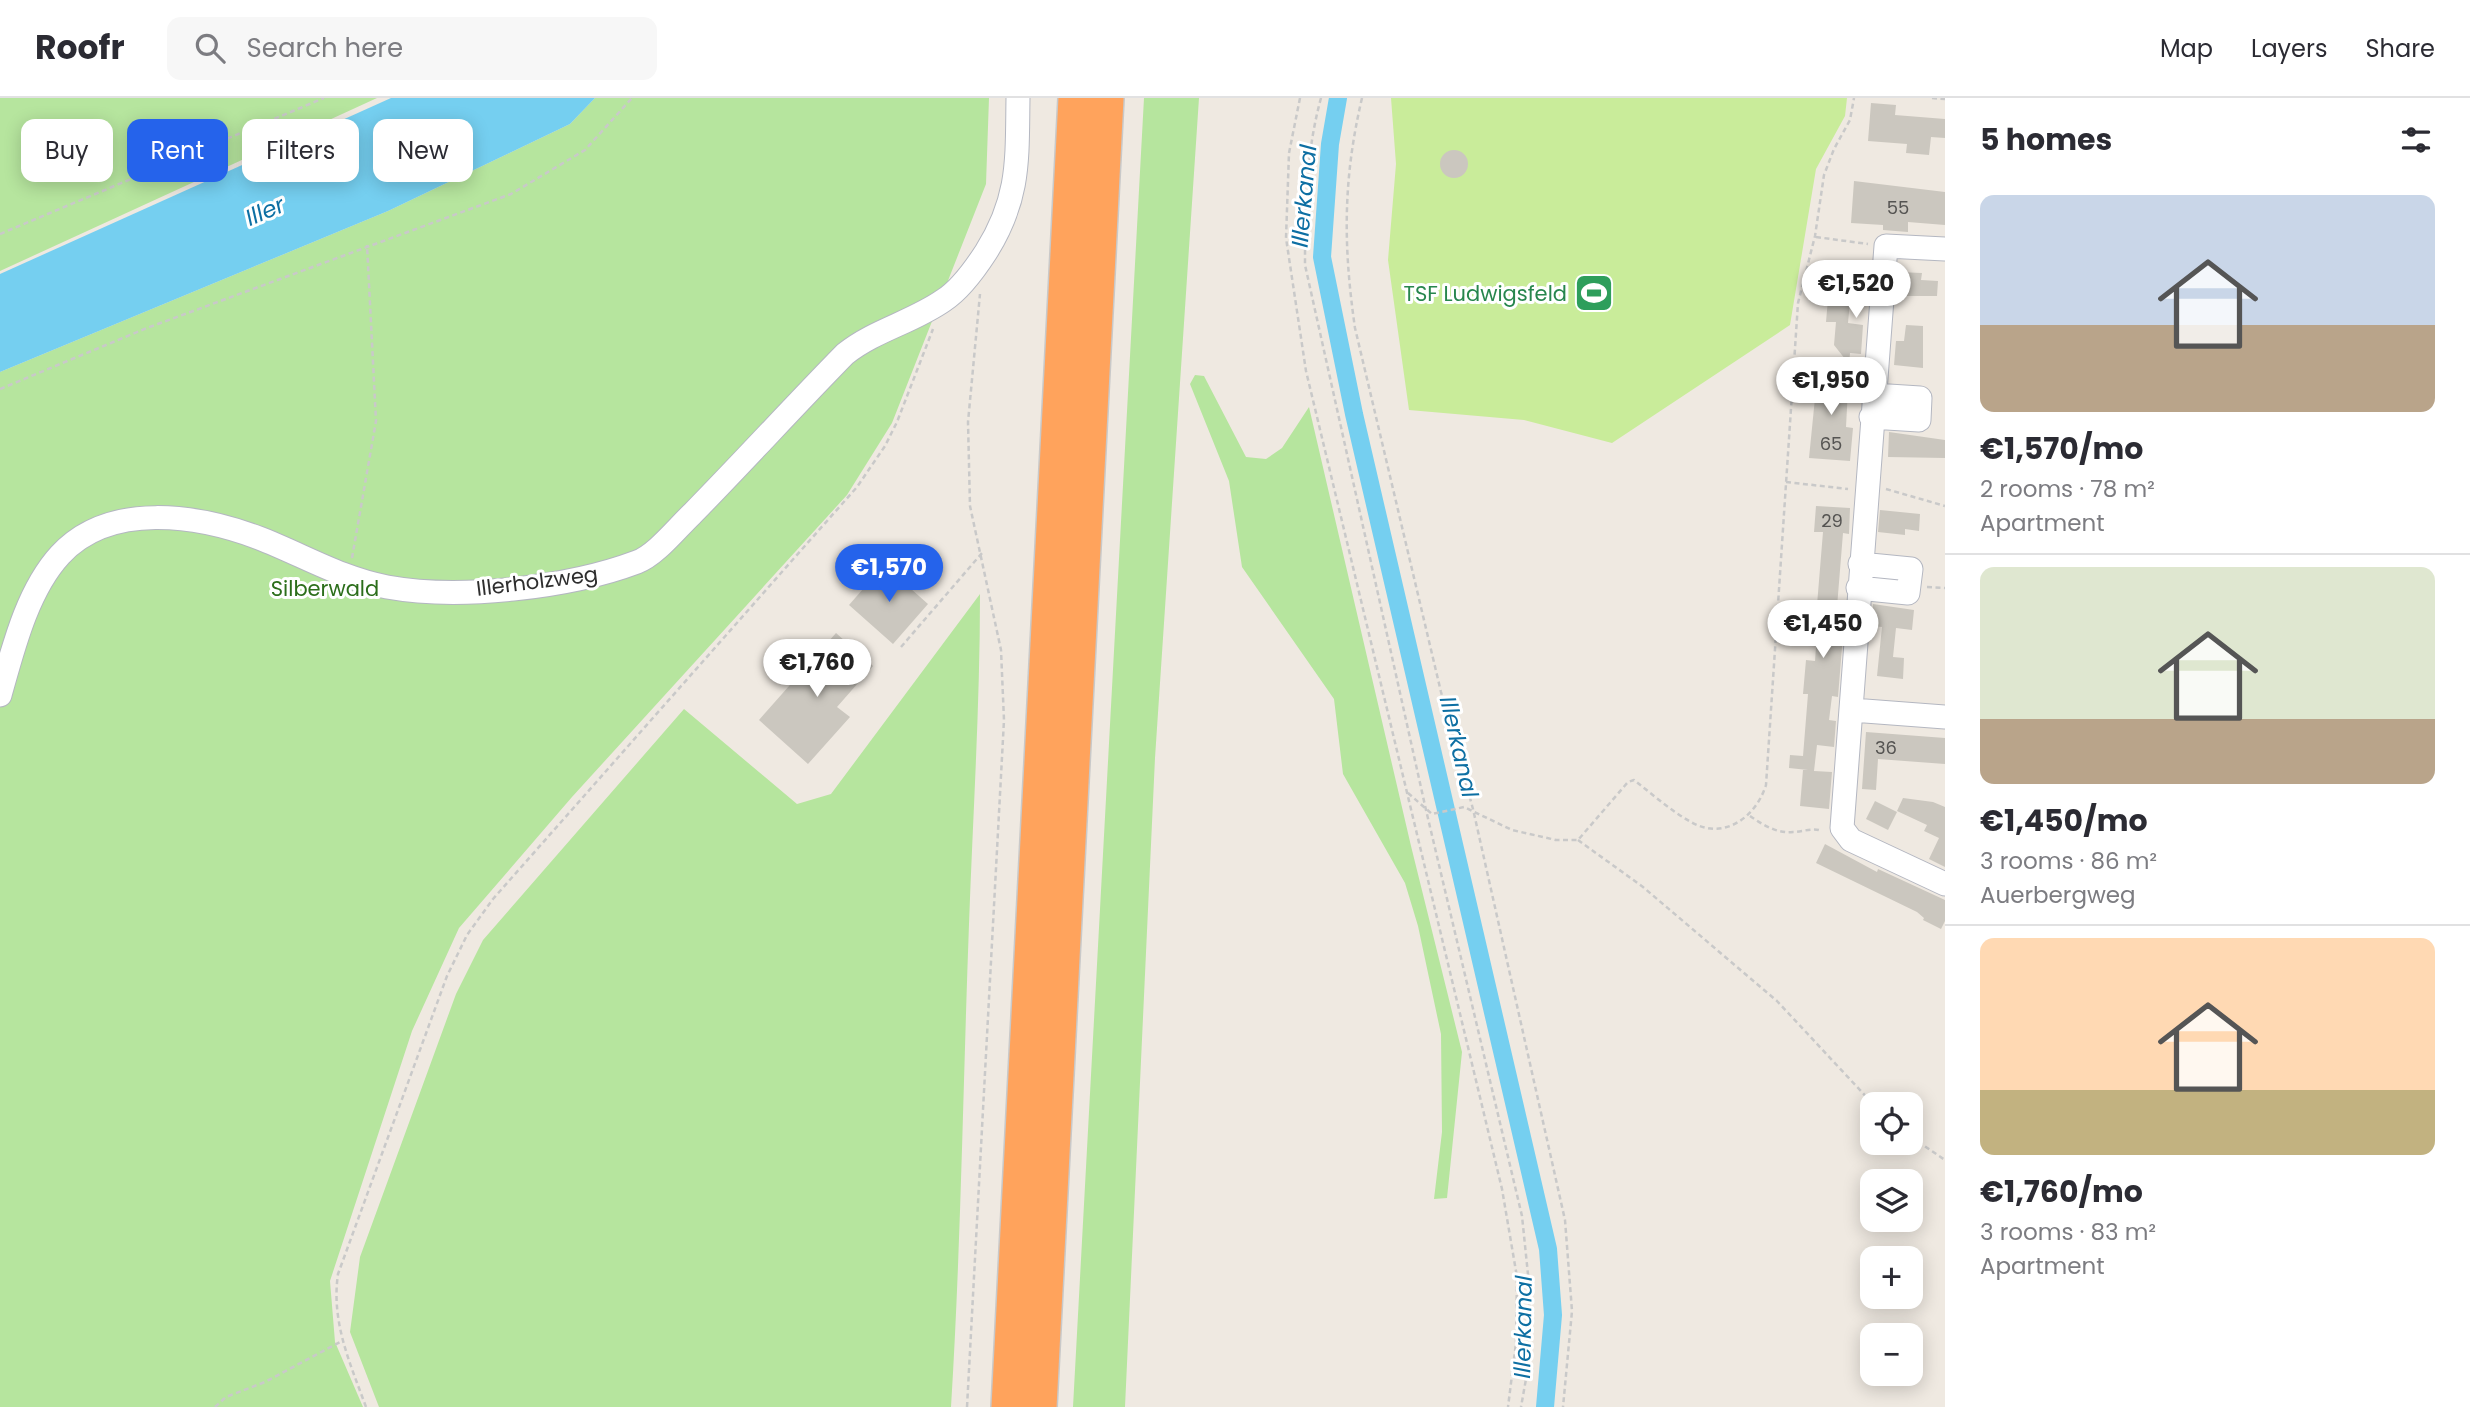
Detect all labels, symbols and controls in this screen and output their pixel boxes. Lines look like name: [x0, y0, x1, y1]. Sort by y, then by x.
search box: [167, 17, 657, 80]
text: Roofr: [35, 24, 125, 71]
icon: search: [191, 29, 229, 67]
text: Search here: [247, 30, 403, 66]
text: Map: [2160, 32, 2213, 65]
text: Layers: [2251, 32, 2327, 65]
text: Share: [2365, 32, 2435, 65]
text: 5 homes: [1980, 118, 2112, 161]
chip: Buy: [21, 119, 113, 182]
chip: Rent: [127, 119, 228, 182]
chip: Filters: [242, 119, 359, 182]
chip: New: [373, 119, 473, 182]
icon: filters: [2397, 121, 2435, 159]
water label: Illerkanal: [1284, 143, 1324, 249]
water label: Iller: [240, 188, 291, 234]
house number: 55: [1887, 195, 1909, 220]
icon: home: [2145, 241, 2271, 367]
pin: €1,520: [1799, 260, 1913, 320]
text: €1,520: [1818, 267, 1894, 299]
sports icon: TSF Ludwigsfeld: [1573, 272, 1615, 314]
place label: TSF Ludwigsfeld: [1404, 279, 1567, 308]
pin: €1,950: [1774, 358, 1888, 417]
text: €1,950: [1792, 364, 1870, 396]
text: €1,570/mo: [1980, 427, 2143, 470]
house number: 65: [1820, 431, 1842, 456]
text: 2 rooms · 78 m²: [1980, 473, 2155, 505]
text: Apartment: [1980, 507, 2105, 539]
house number: 29: [1821, 508, 1843, 533]
pin: €1,570: [832, 545, 946, 604]
text: €1,570: [851, 551, 927, 583]
street label: Illerholzweg: [474, 559, 600, 603]
park label: Silberwald: [271, 574, 379, 603]
pin: €1,450: [1766, 601, 1880, 660]
text: €1,450: [1783, 607, 1863, 639]
icon: home: [2145, 613, 2271, 739]
pin: €1,760: [760, 640, 874, 699]
text: €1,760: [779, 646, 855, 678]
water label: Illerkanal: [1432, 693, 1486, 801]
house number: 36: [1875, 735, 1897, 760]
text: €1,450/mo: [1980, 799, 2148, 842]
text: 3 rooms · 86 m²: [1980, 845, 2157, 877]
text: Auerbergweg: [1980, 879, 2136, 911]
icon: home: [2145, 984, 2271, 1110]
map controls: [1860, 1092, 1923, 1386]
button: locate: [1860, 1092, 1923, 1155]
button: layers: [1860, 1169, 1923, 1232]
text: €1,760/mo: [1980, 1170, 2143, 1213]
text: 3 rooms · 83 m²: [1980, 1216, 2156, 1248]
button: +: [1860, 1246, 1923, 1309]
text: Apartment: [1980, 1250, 2105, 1282]
water label: Illerkanal: [1506, 1275, 1540, 1379]
button: −: [1860, 1323, 1923, 1386]

